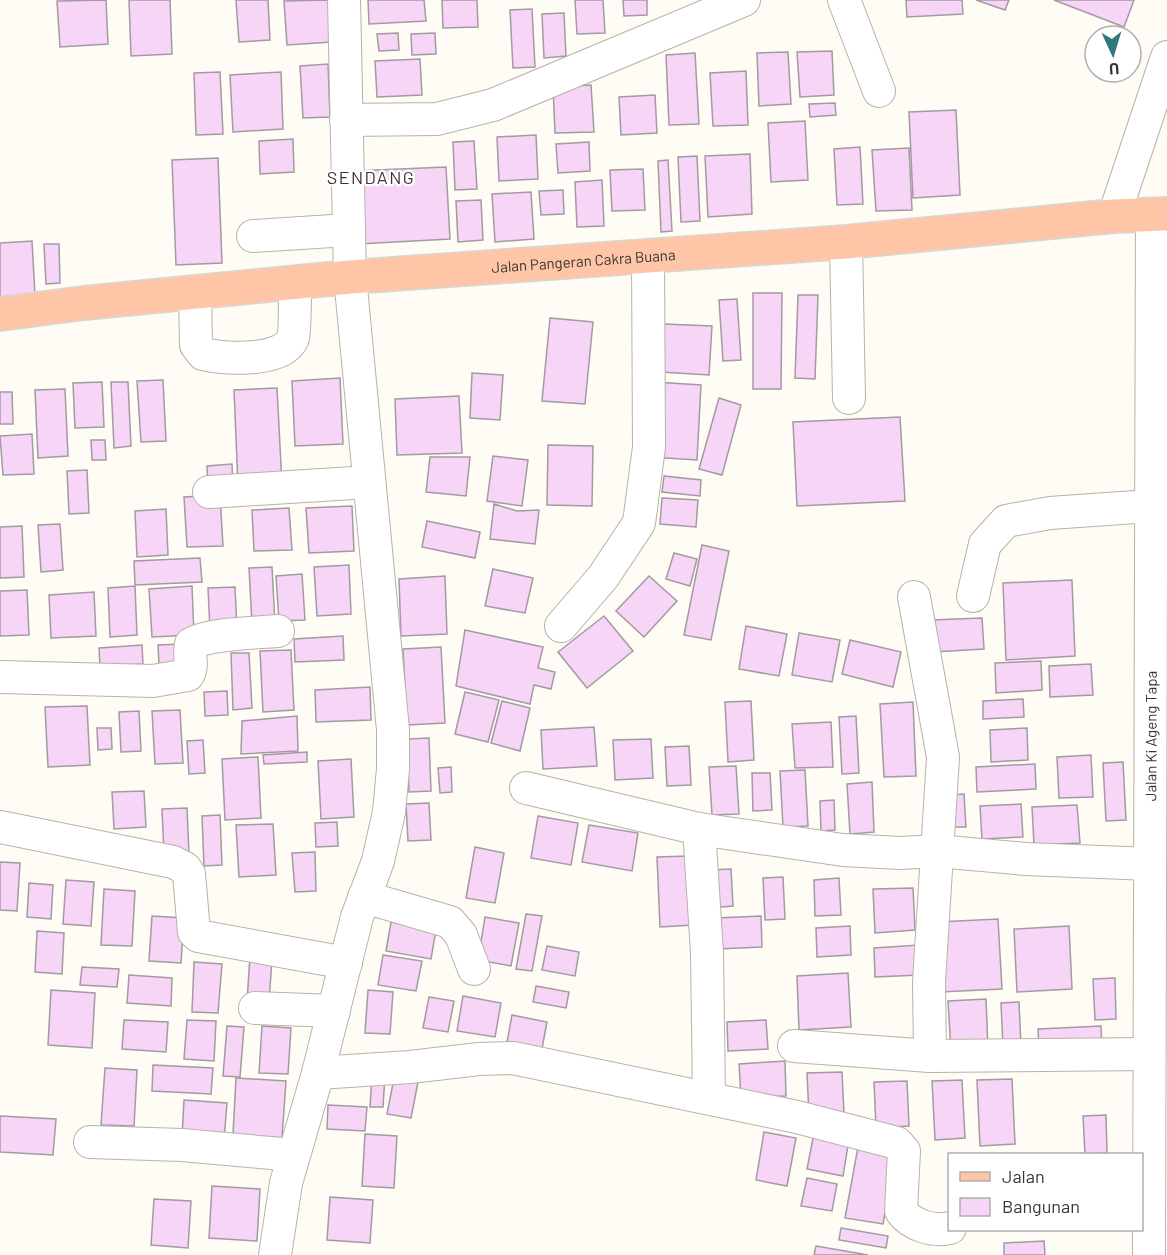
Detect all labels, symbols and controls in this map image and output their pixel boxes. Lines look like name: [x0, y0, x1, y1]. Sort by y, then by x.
north arrow: [1083, 24, 1143, 84]
text: U: [1108, 60, 1120, 79]
district label: SENDANG: [327, 166, 415, 188]
street label: Jalan Pangeran Cakra Buana: [491, 245, 676, 276]
street label: Jalan Ki Ageng Tapa: [1141, 671, 1160, 801]
legend: [948, 1153, 1143, 1231]
text: Jalan: [1002, 1165, 1045, 1187]
text: Bangunan: [1002, 1195, 1080, 1217]

